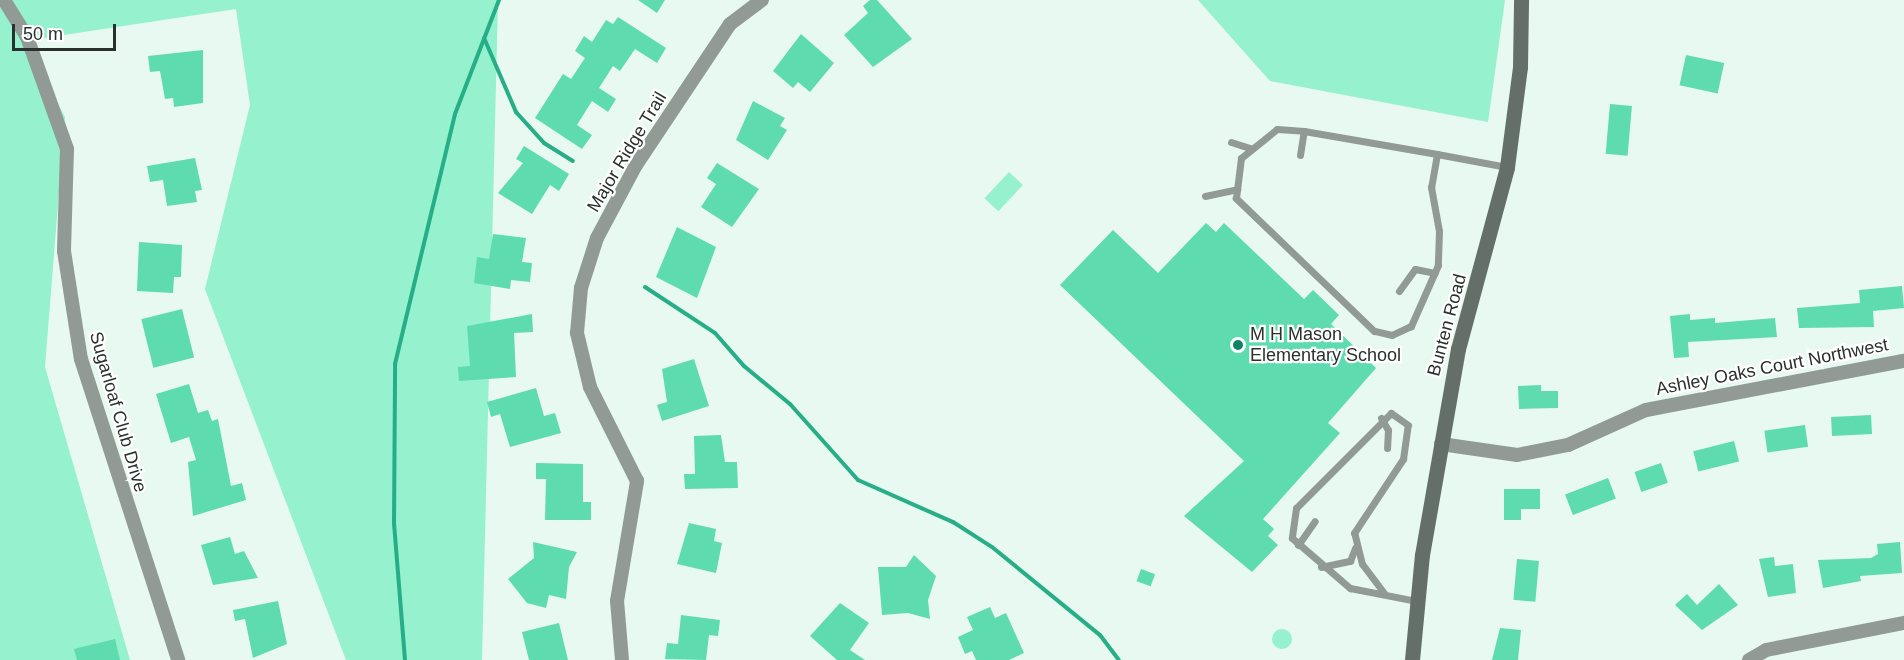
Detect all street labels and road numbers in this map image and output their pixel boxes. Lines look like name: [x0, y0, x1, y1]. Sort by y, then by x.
street label: Major Ridge Trail: [583, 88, 671, 216]
street label: Bunten Road: [1423, 271, 1471, 379]
street label: Sugarloaf Club Drive: [85, 329, 151, 495]
street label: Ashley Oaks Court Northwest: [1654, 334, 1890, 400]

